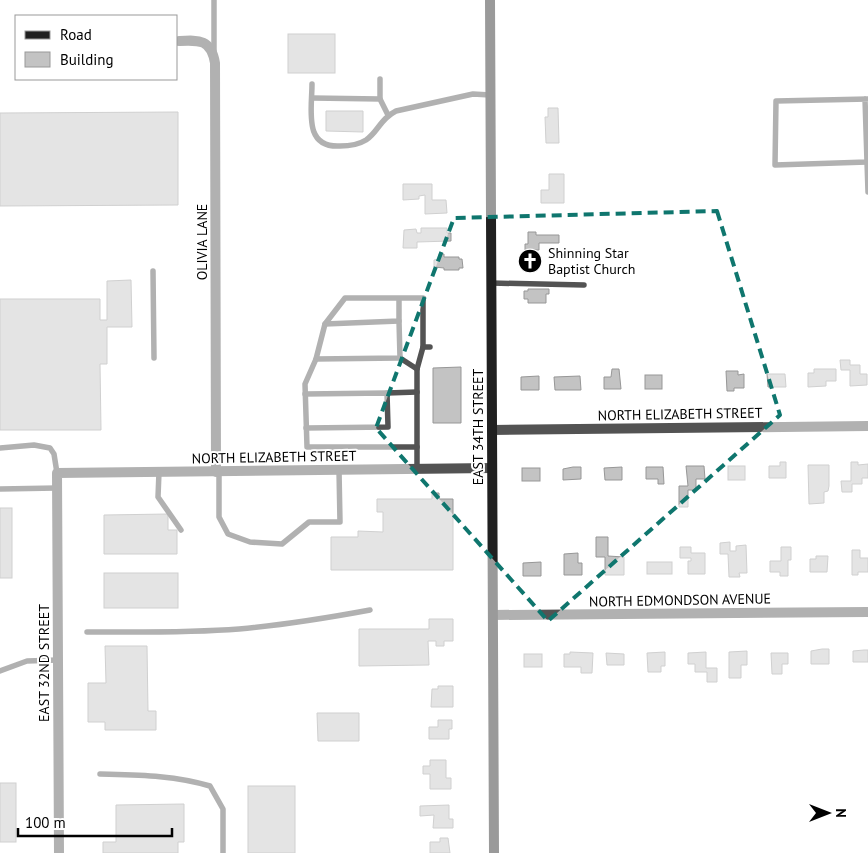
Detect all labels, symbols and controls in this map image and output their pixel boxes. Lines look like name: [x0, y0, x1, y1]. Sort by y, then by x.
legend: [15, 15, 178, 80]
text: Road: [60, 25, 92, 44]
text: Building: [60, 50, 114, 69]
street label: OLIVIA LANE: [193, 204, 211, 280]
place label: Shinning Star Baptist Church: [548, 244, 636, 278]
church icon: Shinning Star Baptist Church: [517, 248, 543, 274]
street label: EAST 34TH STREET: [469, 368, 487, 485]
street label: NORTH ELIZABETH STREET: [598, 404, 763, 424]
street label: NORTH ELIZABETH STREET: [192, 447, 357, 467]
street label: NORTH EDMONDSON AVENUE: [589, 589, 771, 611]
street label: EAST 32ND STREET: [35, 604, 53, 722]
north arrow: [803, 788, 853, 838]
scale bar: [18, 806, 171, 838]
text: N: [832, 808, 850, 818]
text: 100 m: [25, 813, 66, 832]

